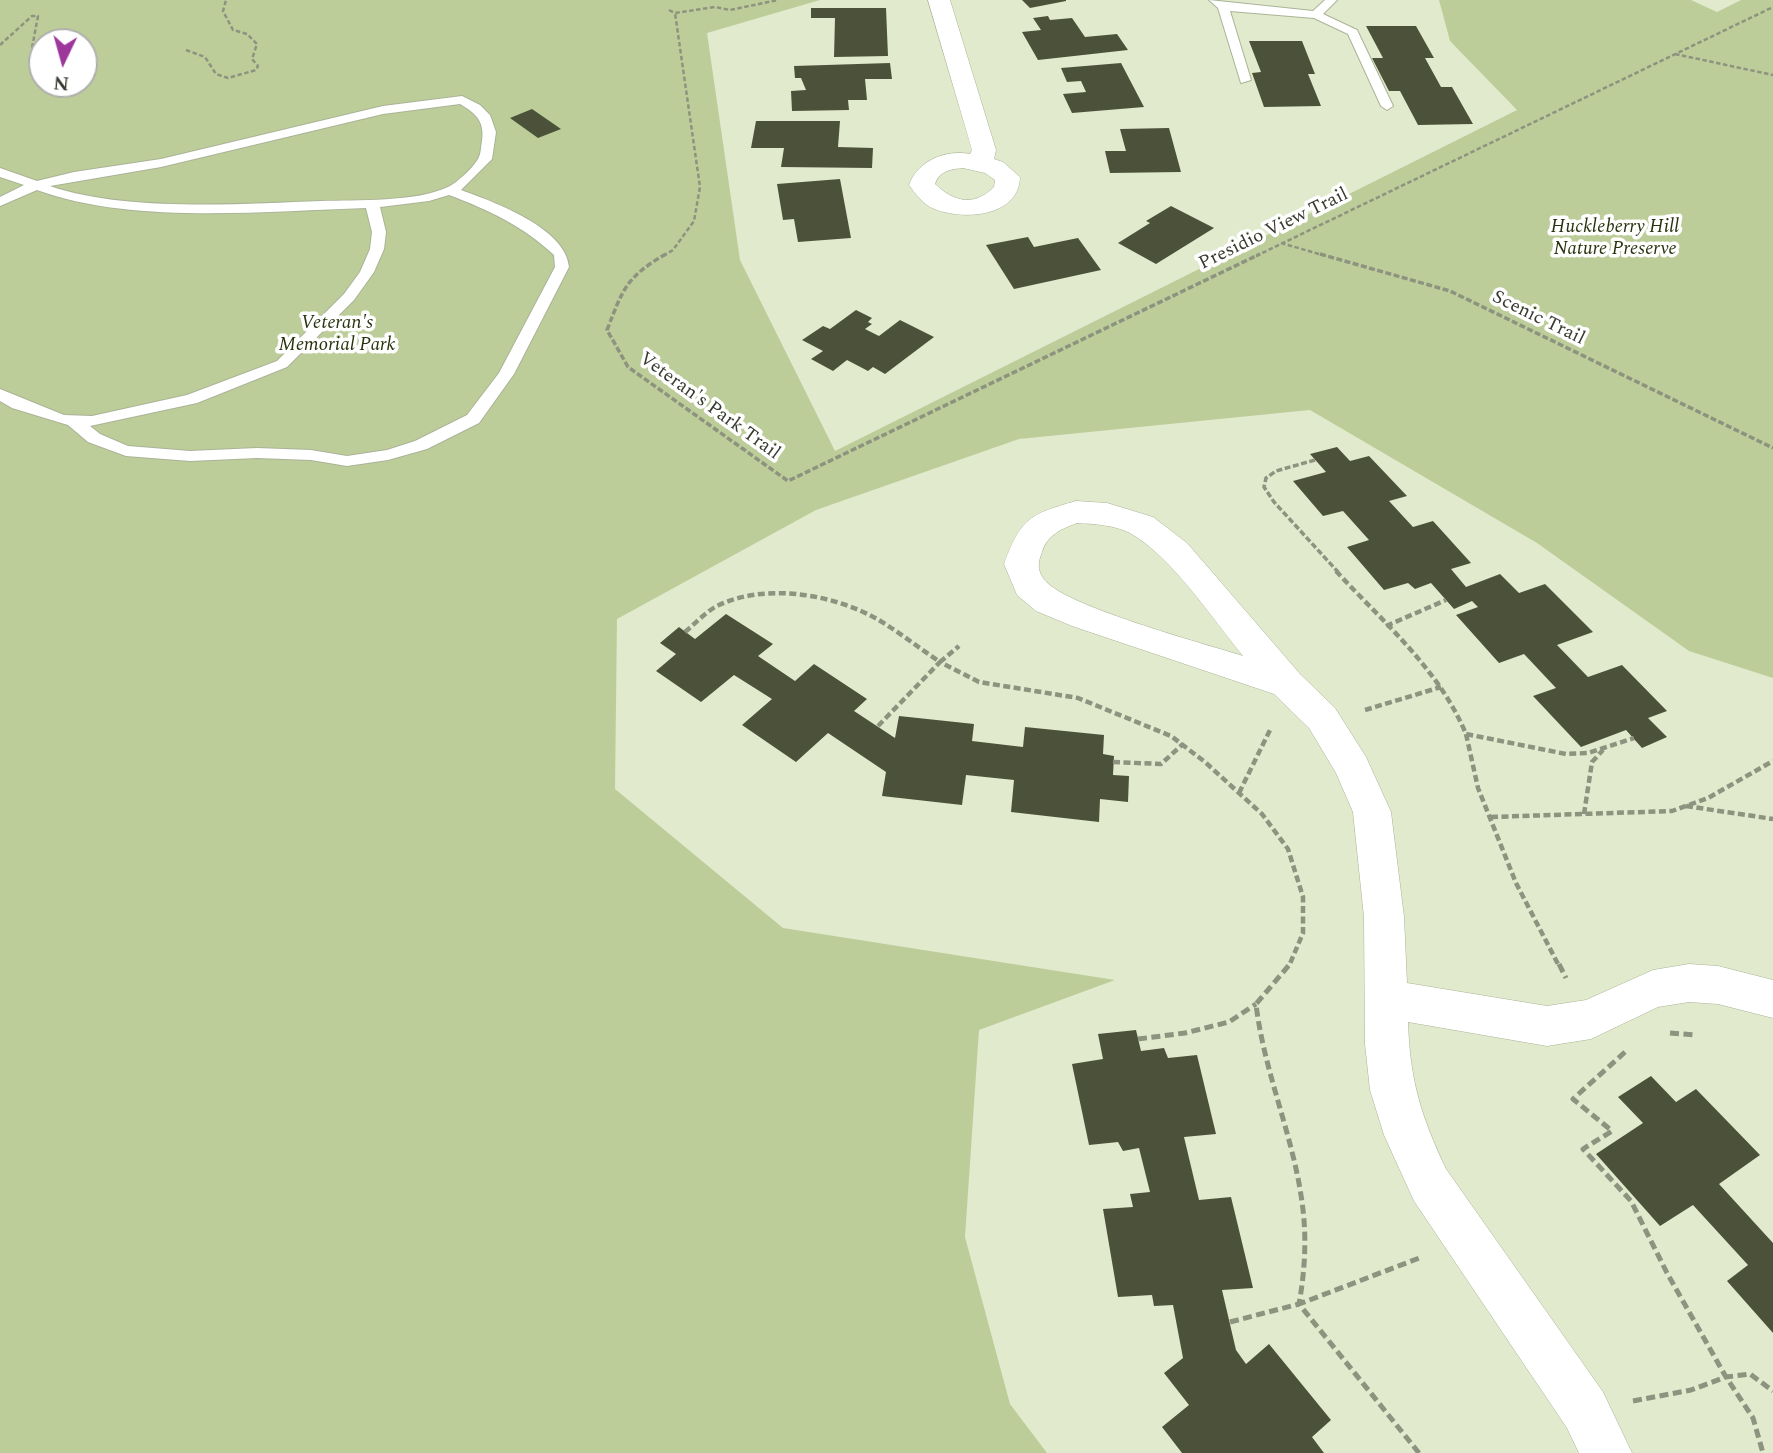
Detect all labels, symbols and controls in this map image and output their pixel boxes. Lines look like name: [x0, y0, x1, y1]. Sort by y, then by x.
north arrow: [28, 28, 98, 98]
text: N: [52, 67, 70, 98]
street label: Presidio View Trail: [1196, 184, 1352, 276]
park label: Huckleberry Hill Nature Preserve: [1551, 217, 1679, 261]
street label: Scenic Trail: [1488, 287, 1588, 351]
park label: Veteran's Memorial Park: [279, 313, 395, 357]
street label: Veteran's Park Trail: [634, 348, 784, 466]

